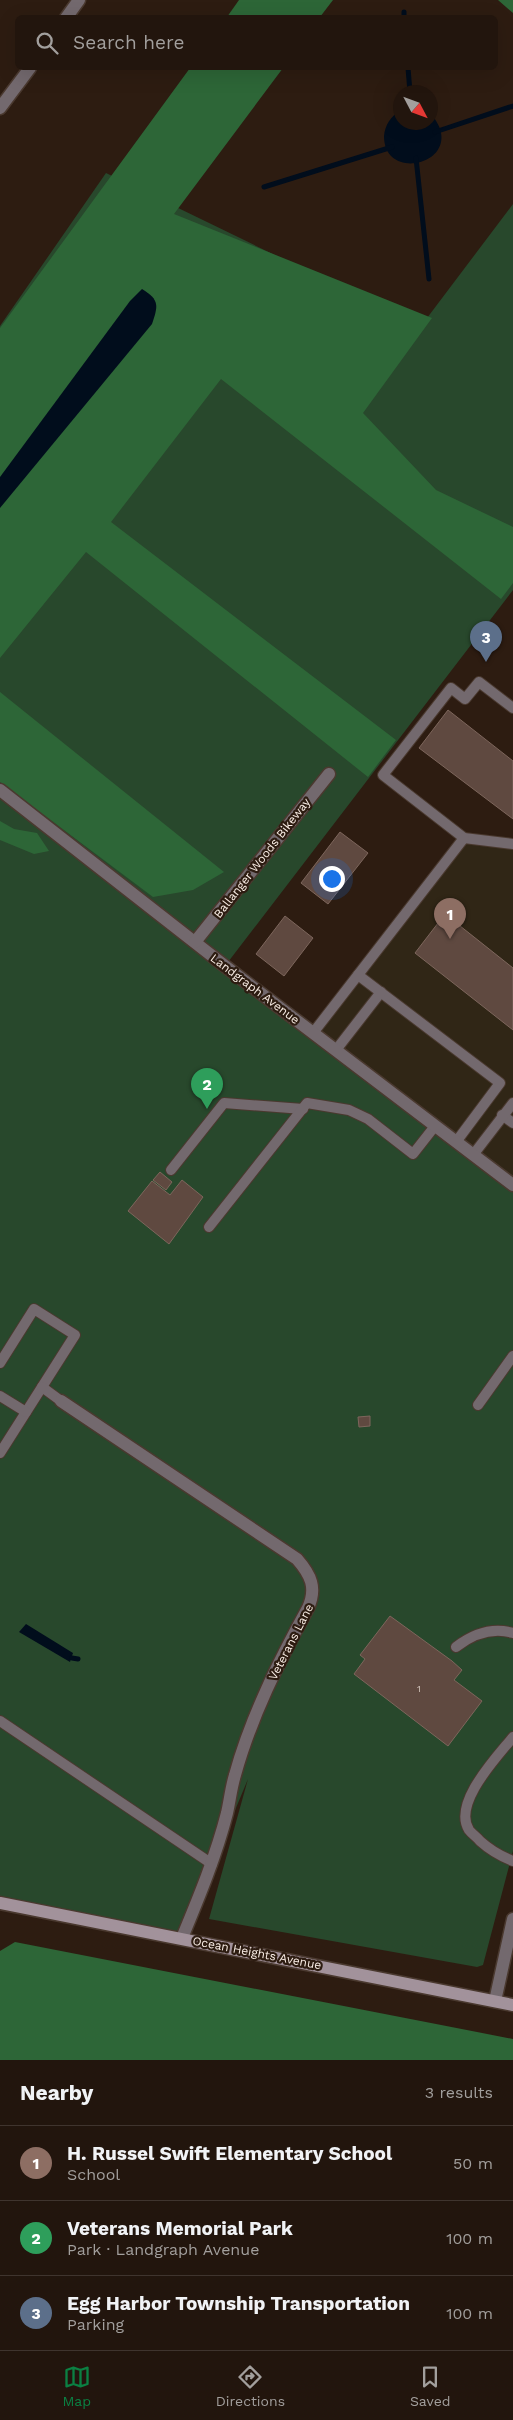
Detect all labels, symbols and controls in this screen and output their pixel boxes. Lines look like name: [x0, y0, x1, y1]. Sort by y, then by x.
search box: [15, 15, 498, 70]
icon: search: [33, 29, 61, 57]
text: Search here: [73, 31, 184, 54]
north arrow: [393, 85, 438, 130]
pin: 3: [470, 621, 502, 662]
street label: Ballanger Woods Bikeway: [211, 795, 314, 921]
your location: [319, 866, 345, 892]
pin: 1: [434, 898, 466, 939]
street label: Landgraph Avenue: [208, 951, 302, 1027]
pin: 2: [191, 1068, 223, 1109]
street label: Veterans Lane: [266, 1602, 316, 1682]
house number: 1: [417, 1683, 421, 1694]
street label: Ocean Heights Avenue: [191, 1934, 323, 1972]
text: Nearby: [20, 2080, 93, 2105]
text: 3 results: [425, 2083, 493, 2102]
text: H. Russel Swift Elementary School: [67, 2142, 392, 2165]
text: 1: [33, 2154, 39, 2173]
text: 50 m: [453, 2154, 493, 2173]
text: School: [67, 2165, 120, 2184]
text: Veterans Memorial Park: [67, 2217, 293, 2240]
text: 2: [31, 2229, 41, 2248]
text: 100 m: [446, 2229, 493, 2248]
text: Park · Landgraph Avenue: [67, 2240, 259, 2259]
text: Egg Harbor Township Transportation: [67, 2292, 410, 2315]
text: 3: [31, 2304, 41, 2323]
text: 100 m: [446, 2304, 493, 2323]
text: Parking: [67, 2315, 124, 2334]
tab: Map: [62, 2363, 91, 2409]
tab: Directions: [216, 2363, 285, 2409]
tab: Saved: [410, 2363, 451, 2409]

